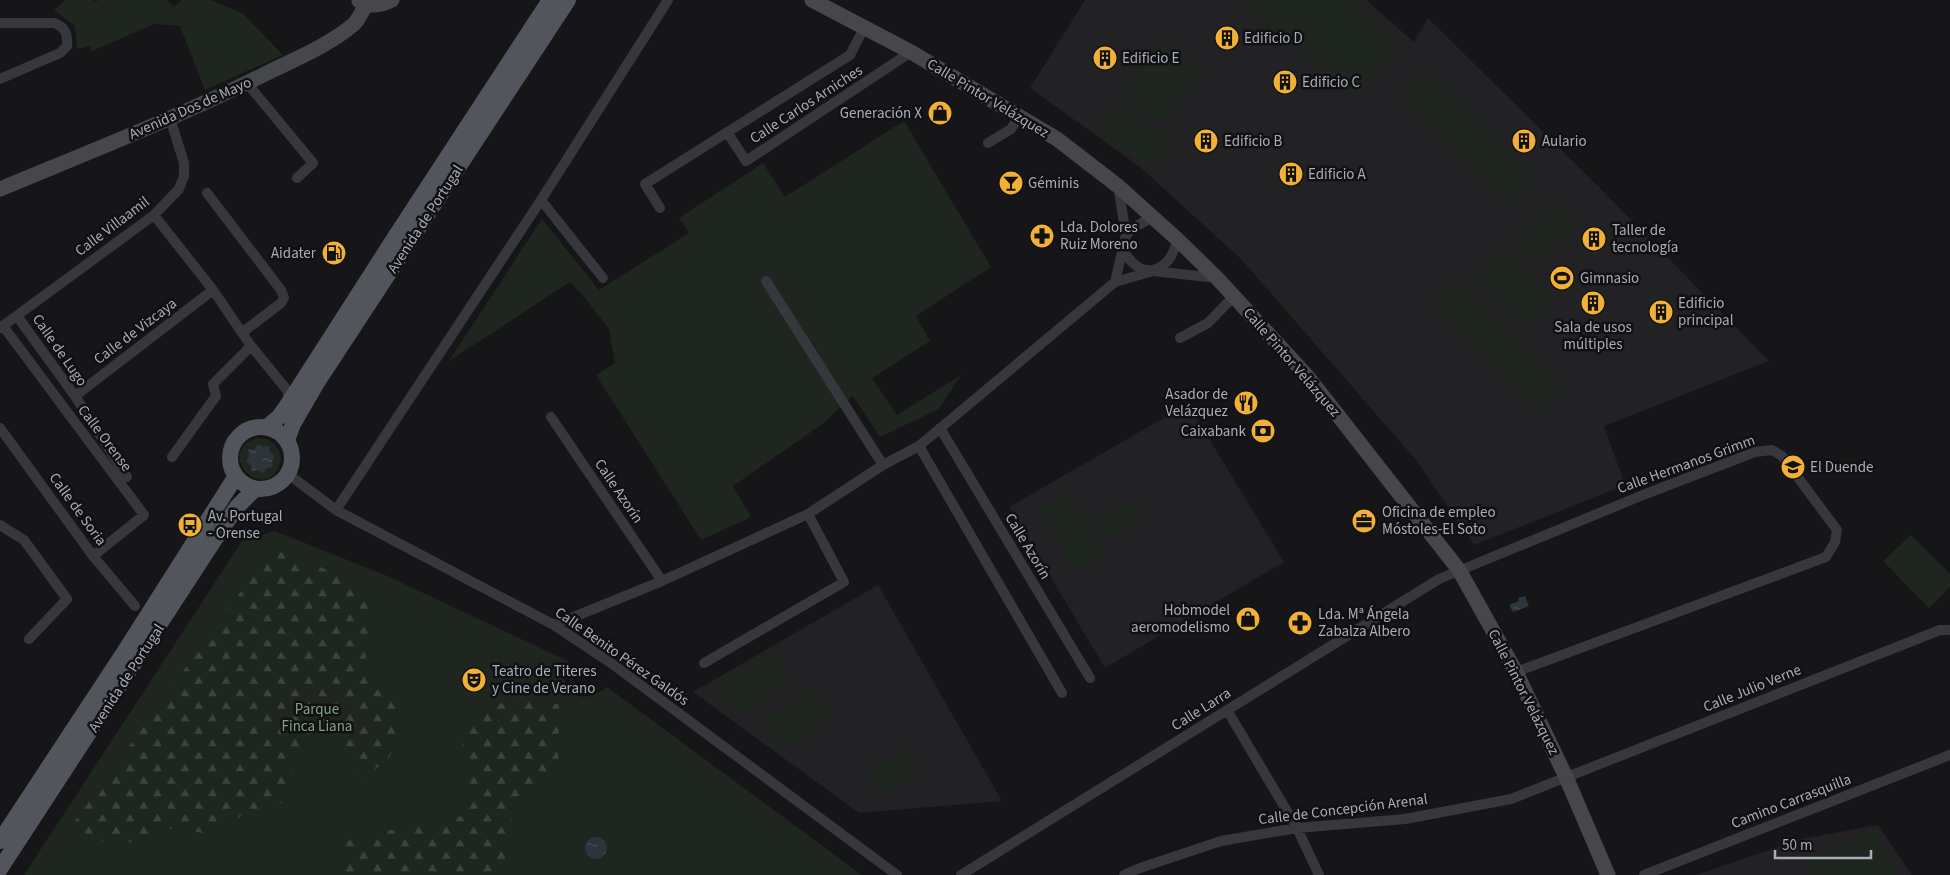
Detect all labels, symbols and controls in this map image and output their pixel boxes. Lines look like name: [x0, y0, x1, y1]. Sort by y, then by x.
building icon: Edificio D: [1214, 25, 1240, 51]
place label: Edificio D: [1244, 28, 1303, 49]
building icon: Edificio E: [1092, 45, 1118, 71]
place label: Edificio E: [1122, 48, 1180, 69]
street label: Calle Pintor Velázquez: [923, 54, 1053, 143]
street label: Calle Carlos Arniches: [746, 60, 867, 149]
building icon: Edificio C: [1272, 69, 1298, 95]
street label: Avenida Dos de Mayo: [126, 72, 255, 145]
place label: Edificio C: [1302, 72, 1361, 93]
shop icon: Generación X: [927, 100, 953, 126]
place label: Generación X: [840, 103, 922, 124]
building icon: Edificio B: [1193, 128, 1219, 154]
building icon: Aulario: [1511, 128, 1537, 154]
place label: Edificio B: [1224, 131, 1283, 152]
place label: Aulario: [1542, 131, 1587, 152]
street label: Avenida de Portugal: [382, 161, 468, 278]
building icon: Edificio A: [1278, 161, 1304, 187]
place label: Edificio A: [1308, 164, 1367, 185]
bar icon: Géminis: [998, 170, 1024, 196]
place label: Géminis: [1028, 173, 1079, 194]
street label: Calle Villaamil: [71, 191, 154, 261]
place label: Lda. Dolores Ruiz Moreno: [1060, 217, 1138, 255]
place label: Taller de tecnología: [1612, 220, 1678, 258]
pharmacy icon: Lda. Dolores Ruiz Moreno: [1029, 223, 1055, 249]
building icon: Taller de tecnología: [1581, 226, 1607, 252]
fuel station icon: Aidater: [321, 240, 347, 266]
place label: Aidater: [271, 243, 317, 264]
sports icon: Gimnasio: [1549, 265, 1575, 291]
place label: Gimnasio: [1580, 268, 1639, 289]
building icon: Sala de usos múltiples: [1580, 290, 1606, 316]
street label: Calle de Vizcaya: [89, 293, 181, 370]
place label: Edificio principal: [1678, 293, 1734, 331]
building icon: Edificio principal: [1648, 299, 1674, 325]
street label: Calle Pintor Velázquez: [1238, 303, 1345, 422]
street label: Calle de Lugo: [27, 310, 92, 391]
place label: Sala de usos múltiples: [1554, 317, 1632, 355]
place label: Asador de Velázquez: [1165, 384, 1228, 422]
restaurant icon: Asador de Velázquez: [1233, 390, 1259, 416]
street label: Calle Orense: [73, 401, 137, 476]
bank icon: Caixabank: [1250, 418, 1276, 444]
place label: Caixabank: [1181, 421, 1247, 442]
street label: Calle Hermanos Grimm: [1614, 430, 1758, 499]
school or university icon: El Duende: [1780, 454, 1806, 480]
street label: Calle Azorín: [589, 455, 648, 528]
place label: El Duende: [1810, 457, 1874, 478]
street label: Calle de Soria: [44, 469, 111, 550]
place label: Oficina de empleo Móstoles-El Soto: [1382, 502, 1496, 540]
place label: Av. Portugal - Orense: [208, 506, 283, 544]
office icon: Oficina de empleo Móstoles-El Soto: [1351, 508, 1377, 534]
street label: Calle Azorín: [1000, 509, 1056, 583]
bus stop icon: Av. Portugal - Orense: [177, 512, 203, 538]
place label: Hobmodel aeromodelismo: [1131, 600, 1230, 638]
street label: Calle Benito Pérez Galdós: [550, 602, 693, 711]
place label: Lda. Mª Ángela Zabalza Albero: [1318, 604, 1410, 642]
shop icon: Hobmodel aeromodelismo: [1235, 606, 1261, 632]
pharmacy icon: Lda. Mª Ángela Zabalza Albero: [1287, 610, 1313, 636]
street label: Avenida de Portugal: [83, 620, 169, 737]
street label: Calle Pintor Velázquez: [1483, 626, 1564, 759]
street label: Calle Julio Verne: [1700, 659, 1804, 718]
place label: Teatro de Titeres y Cine de Verano: [492, 661, 596, 699]
theatre icon: Teatro de Titeres y Cine de Verano: [461, 667, 487, 693]
street label: Calle Larra: [1167, 683, 1235, 736]
park label: Parque Finca Liana: [282, 699, 352, 737]
street label: Camino Carrasquilla: [1728, 769, 1854, 834]
street label: Calle de Concepción Arenal: [1257, 789, 1429, 830]
scale bar: [1775, 828, 1871, 860]
text: 50 m: [1782, 835, 1812, 856]

